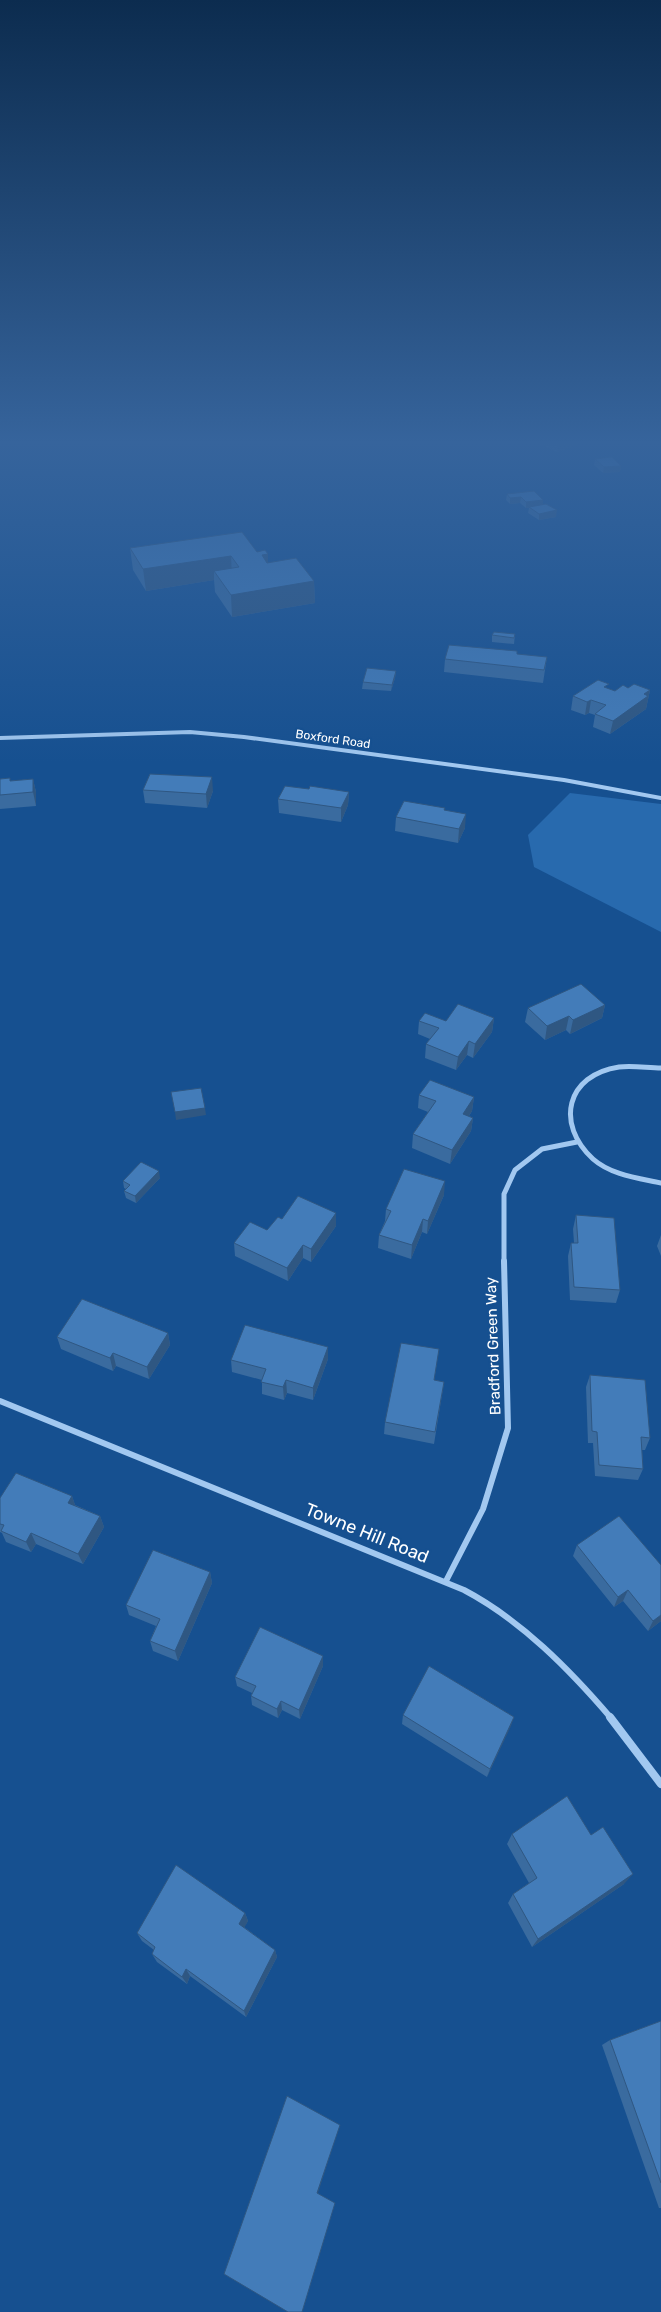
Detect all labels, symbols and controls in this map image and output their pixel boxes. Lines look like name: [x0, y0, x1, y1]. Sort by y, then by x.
street label: Boxford Road: [295, 727, 371, 751]
street label: Bradford Green Way: [482, 1277, 504, 1415]
street label: Towne Hill Road: [302, 1498, 432, 1568]

